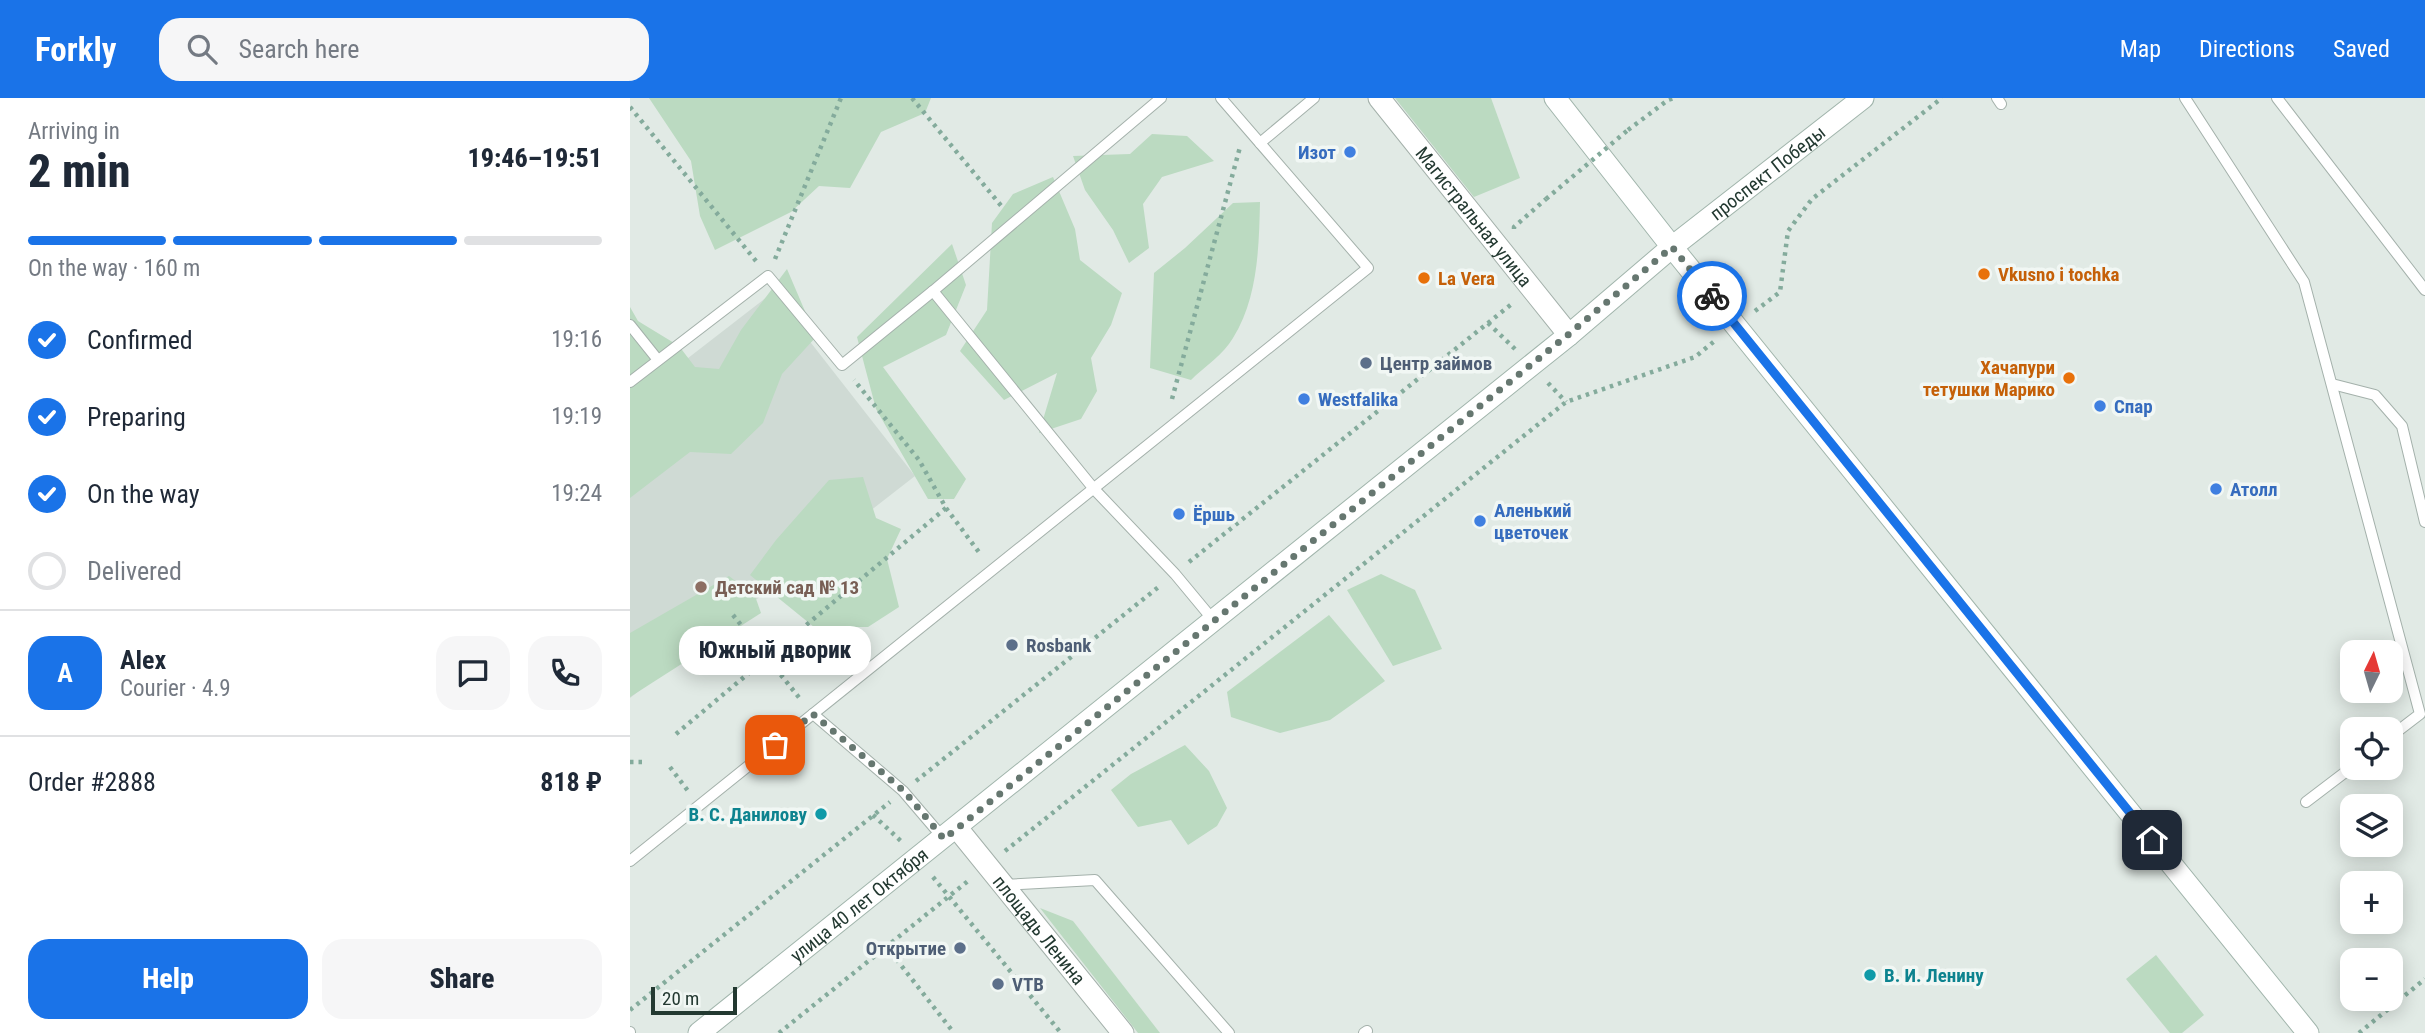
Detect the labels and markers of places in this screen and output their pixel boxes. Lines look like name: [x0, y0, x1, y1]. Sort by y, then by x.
place label: Изот: [1298, 141, 1336, 164]
marker: Изот: [1342, 144, 1358, 160]
place label: Vkusno i tochka: [1998, 263, 2120, 286]
marker: Vkusno i tochka: [1976, 266, 1992, 282]
place label: La Vera: [1438, 267, 1495, 290]
marker: La Vera: [1416, 270, 1432, 286]
place label: Центр займов: [1380, 352, 1492, 375]
marker: Центр займов: [1358, 355, 1374, 371]
place label: Хачапури тетушки Марико: [1923, 356, 2055, 401]
marker: Хачапури тетушки Марико: [2061, 370, 2077, 386]
place label: Westfalika: [1318, 388, 1398, 411]
marker: Westfalika: [1296, 391, 1312, 407]
place label: Спар: [2114, 395, 2153, 418]
marker: Спар: [2092, 398, 2108, 414]
place label: Атолл: [2230, 478, 2278, 501]
marker: Атолл: [2208, 481, 2224, 497]
place label: Аленький цветочек: [1494, 499, 1572, 544]
place label: Ёршь: [1193, 503, 1235, 526]
marker: Ёршь: [1171, 506, 1187, 522]
marker: Аленький цветочек: [1472, 513, 1488, 529]
place label: Детский сад № 13: [715, 576, 859, 599]
marker: Детский сад № 13: [693, 579, 709, 595]
callout: Южный дворик: [679, 626, 871, 675]
place label: Rosbank: [1026, 634, 1092, 657]
marker: Rosbank: [1004, 637, 1020, 653]
pin: [745, 715, 805, 775]
place label: В. С. Данилову: [689, 803, 808, 826]
marker: В. С. Данилову: [813, 806, 829, 822]
pin: [2122, 810, 2182, 870]
place label: Открытие: [866, 937, 946, 960]
marker: Открытие: [952, 940, 968, 956]
place label: В. И. Ленину: [1884, 964, 1984, 987]
marker: В. И. Ленину: [1862, 967, 1878, 983]
place label: VTB: [1012, 973, 1044, 996]
marker: VTB: [990, 976, 1006, 992]

